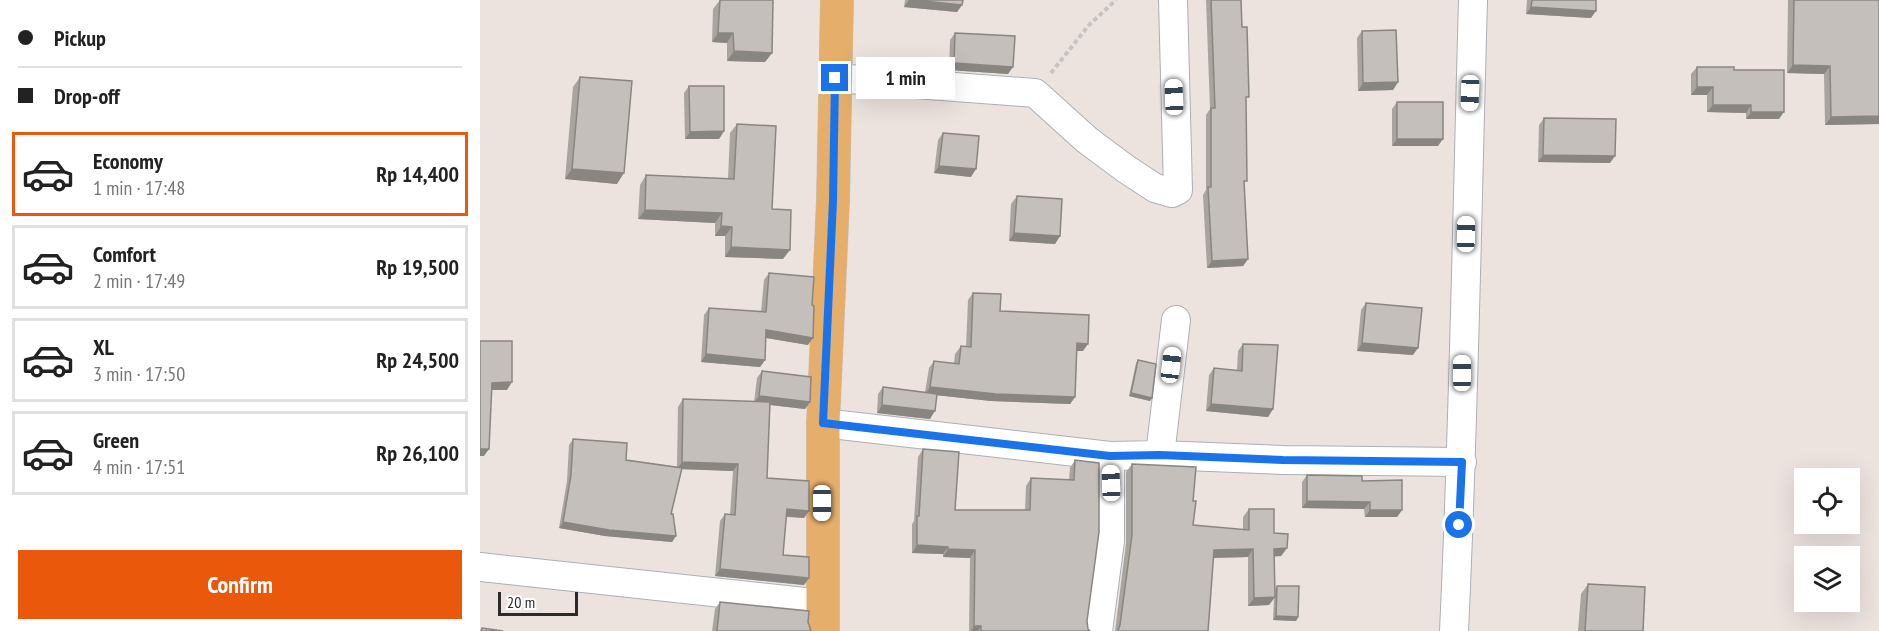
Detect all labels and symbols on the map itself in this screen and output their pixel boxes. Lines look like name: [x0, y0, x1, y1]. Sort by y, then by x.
callout: 1 min: [856, 57, 955, 99]
route end: [821, 64, 848, 91]
car: [1460, 75, 1480, 111]
car: [1164, 79, 1184, 115]
car: [1457, 216, 1475, 252]
car: [1160, 346, 1182, 384]
car: [1453, 355, 1471, 391]
car: [1101, 465, 1121, 501]
car: [813, 485, 831, 521]
route start: [1445, 511, 1472, 538]
scale bar: [498, 589, 578, 616]

